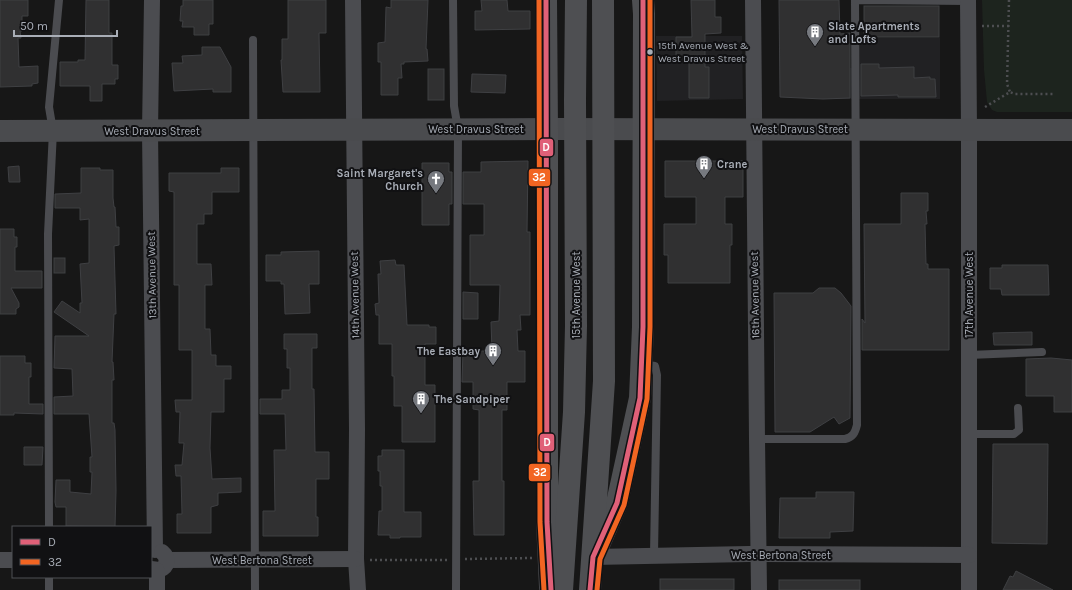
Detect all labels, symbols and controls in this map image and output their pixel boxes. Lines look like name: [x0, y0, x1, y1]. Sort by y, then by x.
scale bar: [14, 12, 117, 38]
text: 50 m: [20, 19, 48, 33]
place label: Slate Apartments and Lofts: [828, 20, 920, 46]
building icon: Slate Apartments and Lofts: [805, 22, 825, 47]
place label: 15th Avenue West & West Dravus Street: [658, 40, 749, 65]
marker: 15th Avenue West & West Dravus Street: [645, 47, 655, 57]
street label: West Dravus Street: [428, 123, 524, 136]
street label: West Dravus Street: [752, 123, 848, 136]
street label: West Dravus Street: [104, 125, 200, 138]
line badge: D: [539, 138, 554, 157]
text: D: [542, 141, 550, 154]
building icon: Crane: [694, 154, 714, 179]
place label: Crane: [717, 158, 748, 171]
place label: Saint Margaret's Church: [337, 167, 423, 193]
line badge: 32: [528, 168, 551, 187]
church icon: Saint Margaret's Church: [426, 169, 446, 194]
text: 32: [532, 171, 546, 184]
street label: 13th Avenue West: [145, 231, 159, 319]
street label: 14th Avenue West: [348, 251, 362, 339]
street label: 15th Avenue West: [570, 251, 583, 339]
street label: 16th Avenue West: [748, 251, 762, 339]
street label: 17th Avenue West: [963, 252, 976, 338]
building icon: The Eastbay: [483, 341, 503, 366]
place label: The Eastbay: [417, 345, 480, 358]
building icon: The Sandpiper: [411, 389, 431, 414]
place label: The Sandpiper: [434, 393, 510, 406]
line badge: D: [539, 433, 555, 452]
text: D: [543, 436, 551, 449]
line badge: 32: [528, 463, 551, 482]
text: 32: [533, 466, 547, 479]
legend: [12, 526, 152, 578]
text: D: [48, 535, 56, 549]
street label: West Bertona Street: [731, 549, 831, 562]
street label: West Bertona Street: [212, 554, 312, 567]
text: 32: [48, 555, 62, 569]

